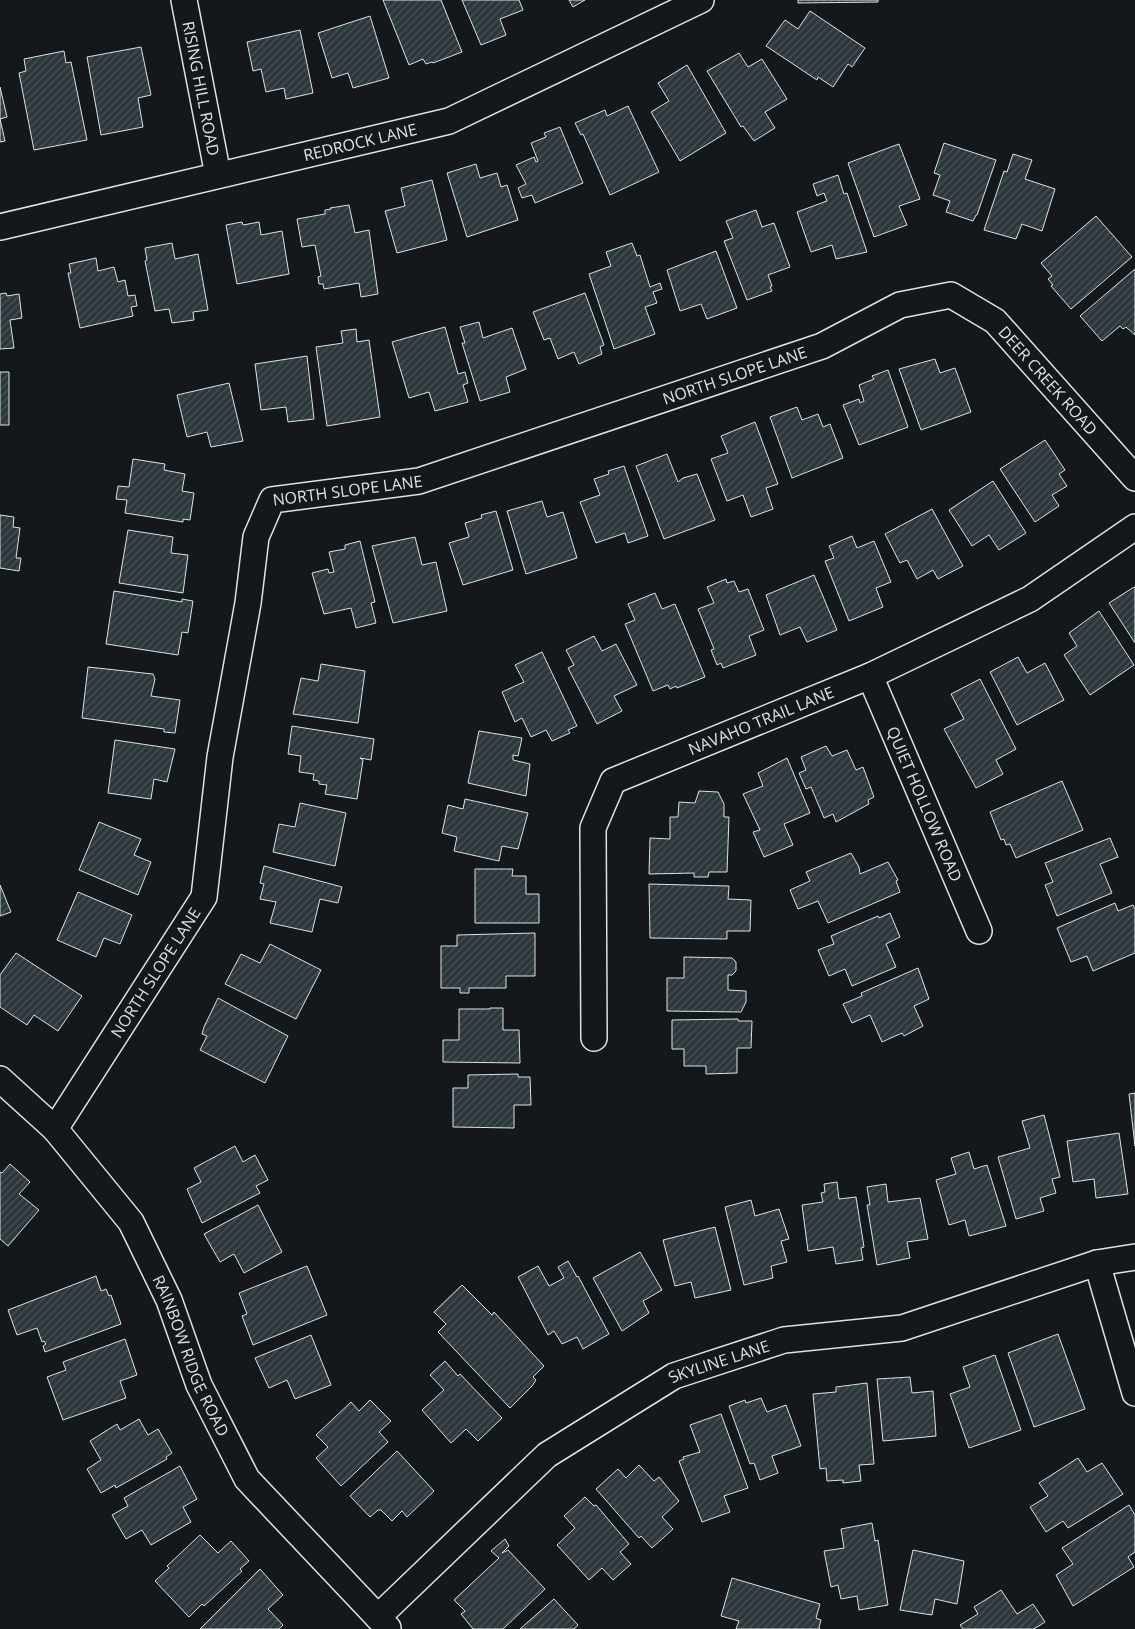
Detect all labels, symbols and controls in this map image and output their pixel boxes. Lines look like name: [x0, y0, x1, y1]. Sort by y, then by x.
street label: RISING HILL ROAD: [177, 19, 225, 158]
street label: REDROCK LANE: [301, 118, 419, 166]
street label: DEER CREEK ROAD: [993, 321, 1103, 440]
street label: NORTH SLOPE LANE: [660, 341, 810, 410]
street label: NORTH SLOPE LANE: [271, 470, 424, 511]
street label: NAVAHO TRAIL LANE: [685, 681, 837, 760]
street label: QUIET HOLLOW ROAD: [882, 723, 968, 885]
street label: NORTH SLOPE LANE: [106, 903, 206, 1042]
street label: RAINBOW RIDGE ROAD: [147, 1271, 234, 1440]
street label: SKYLINE LANE: [664, 1335, 772, 1388]

